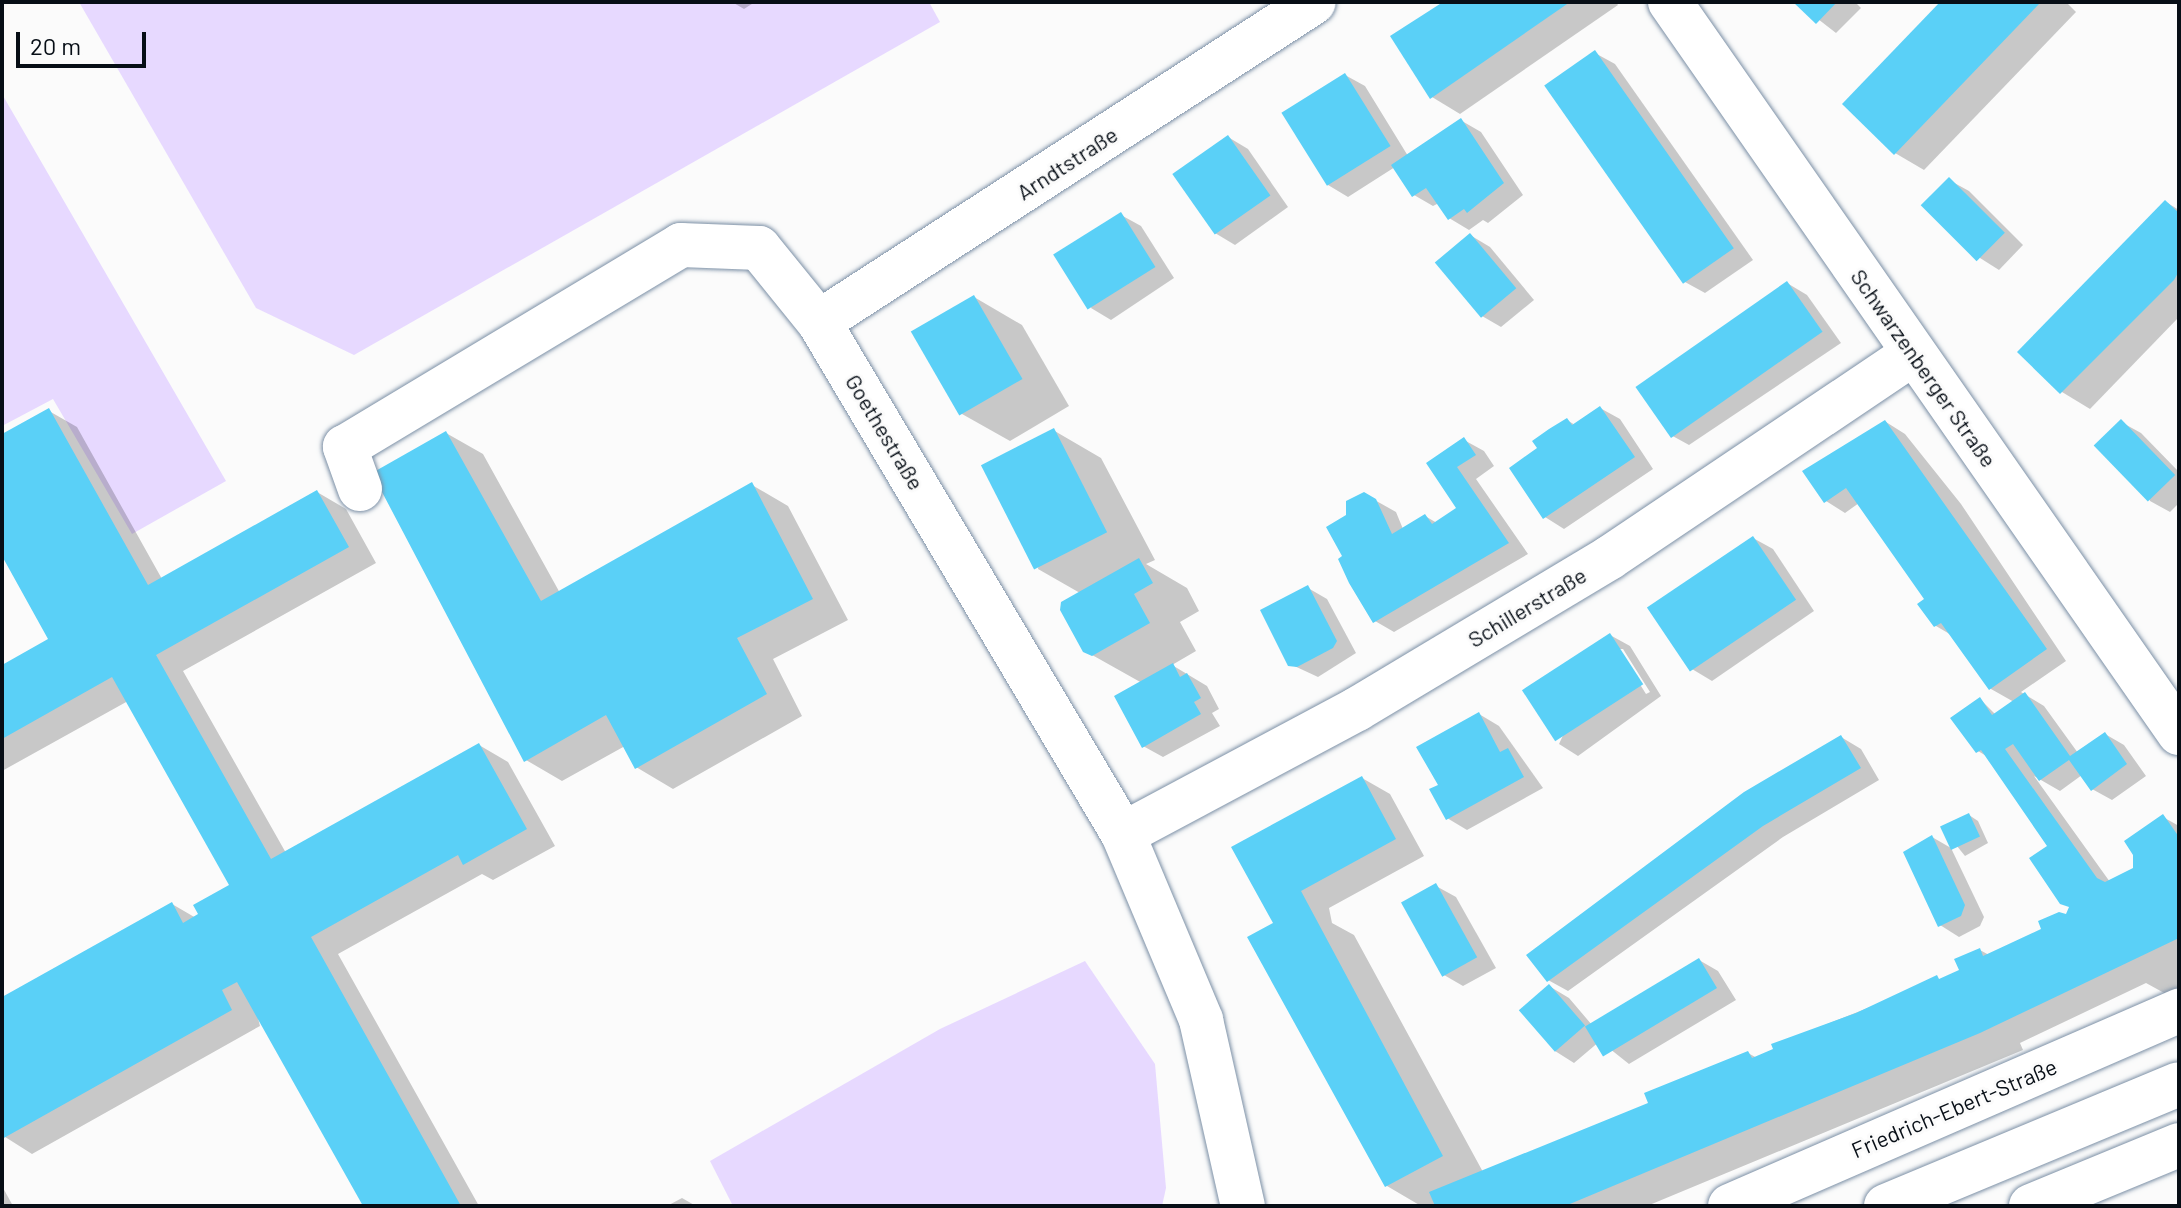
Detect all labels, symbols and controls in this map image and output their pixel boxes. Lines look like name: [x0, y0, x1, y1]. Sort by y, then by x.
scale bar: [20, 16, 150, 66]
text: 20 m: [30, 31, 81, 60]
street label: Arndtstraße: [1012, 121, 1122, 205]
street label: Schwarzenberger Straße: [1846, 264, 2002, 472]
street label: Goethestraße: [840, 369, 930, 495]
street label: Schillerstraße: [1463, 561, 1591, 653]
street label: Friedrich-Ebert-Straße: [1847, 1053, 2061, 1163]

